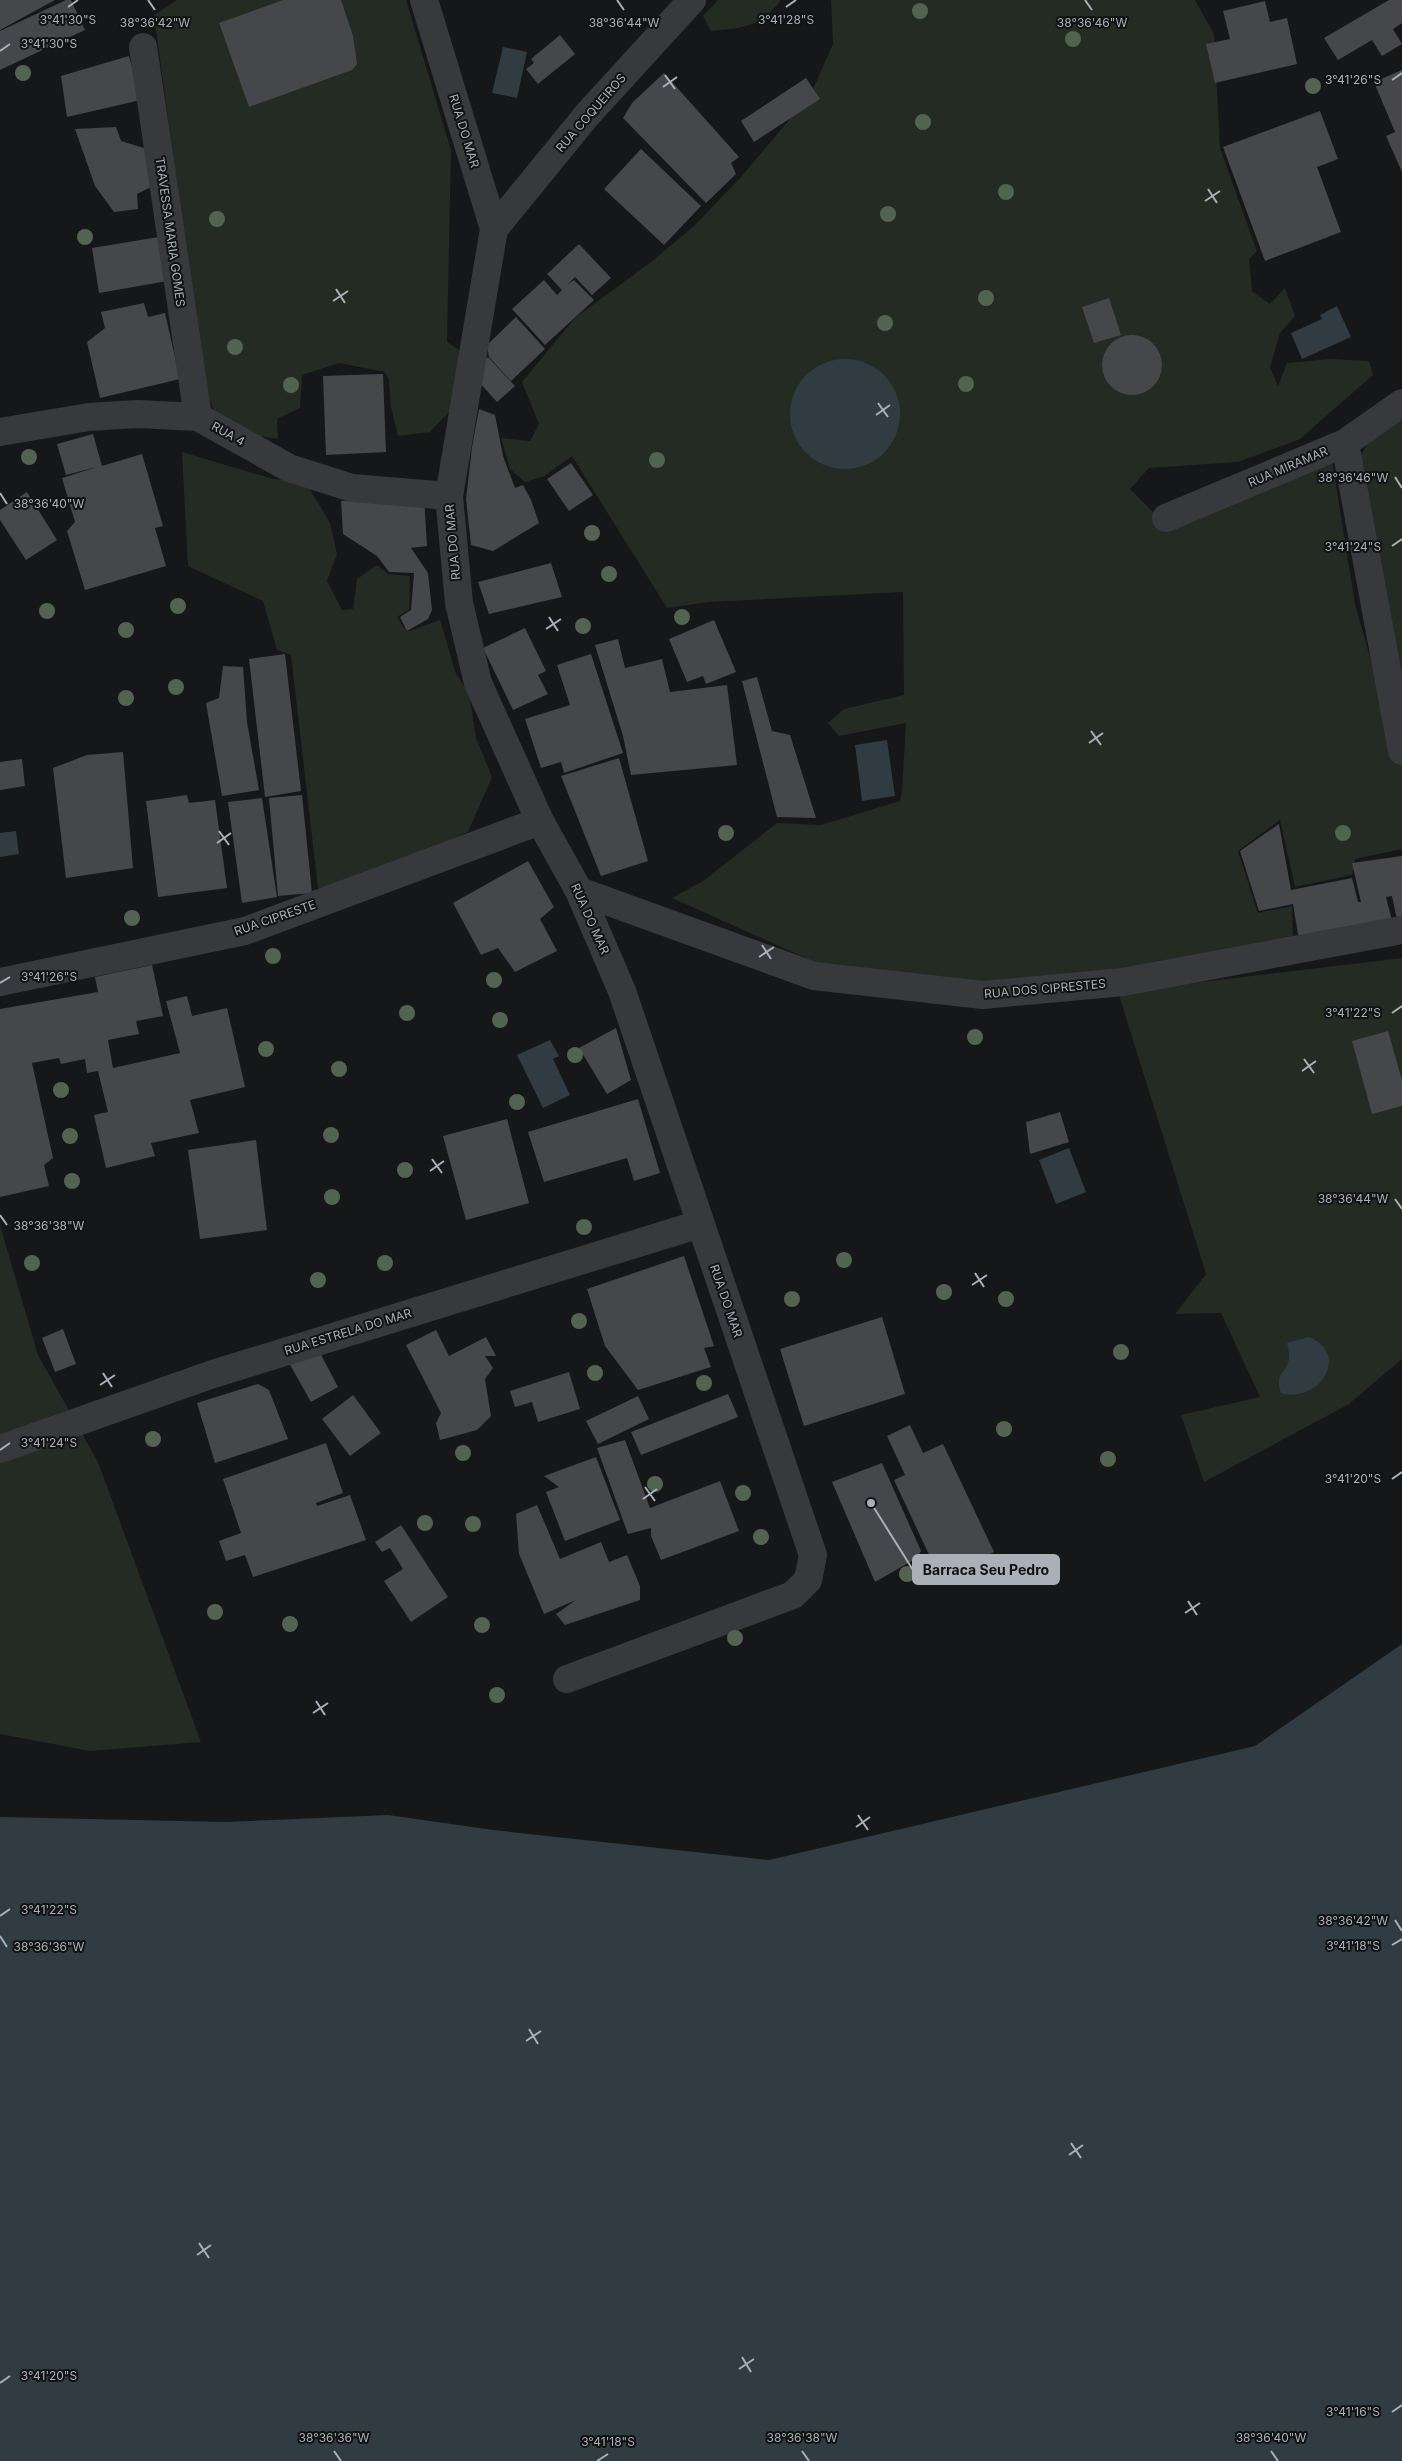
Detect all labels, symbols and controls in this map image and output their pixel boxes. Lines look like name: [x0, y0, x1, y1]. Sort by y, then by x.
text: 3°41'30"S: [40, 12, 97, 27]
text: 3°41'28"S: [758, 12, 814, 27]
text: 38°36'42"W: [120, 15, 190, 30]
text: 38°36'44"W: [589, 15, 660, 30]
text: 38°36'46"W: [1057, 15, 1127, 30]
text: 3°41'30"S: [21, 36, 78, 51]
street label: RUA COQUEIROS: [552, 70, 629, 155]
text: 3°41'26"S: [1325, 72, 1381, 87]
street label: RUA DO MAR: [446, 92, 483, 170]
street label: TRAVESSA MARIA GOMES: [153, 156, 188, 308]
street label: RUA 4: [209, 418, 248, 449]
street label: RUA MIRAMAR: [1246, 443, 1330, 490]
text: 38°36'46"W: [1318, 470, 1388, 485]
text: 38°36'40"W: [14, 496, 84, 511]
street label: RUA DO MAR: [442, 503, 463, 581]
text: 3°41'24"S: [1325, 539, 1381, 554]
street label: RUA DO MAR: [568, 881, 613, 957]
street label: RUA CIPRESTE: [232, 897, 318, 939]
text: 3°41'26"S: [21, 969, 77, 984]
street label: RUA DOS CIPRESTES: [984, 976, 1107, 1001]
text: 3°41'22"S: [1325, 1005, 1381, 1020]
text: 38°36'44"W: [1318, 1191, 1389, 1206]
text: 38°36'38"W: [14, 1218, 85, 1233]
street label: RUA DO MAR: [707, 1262, 746, 1340]
street label: RUA ESTRELA DO MAR: [282, 1305, 413, 1358]
text: 3°41'24"S: [21, 1435, 77, 1450]
text: 3°41'20"S: [1325, 1471, 1381, 1486]
callout: Barraca Seu Pedro: [913, 1555, 1059, 1584]
text: Barraca Seu Pedro: [923, 1561, 1050, 1578]
text: 3°41'22"S: [21, 1902, 77, 1917]
text: 38°36'42"W: [1318, 1913, 1388, 1928]
text: 3°41'18"S: [1326, 1938, 1380, 1953]
text: 38°36'36"W: [14, 1939, 85, 1954]
text: 3°41'20"S: [21, 2368, 77, 2383]
text: 3°41'16"S: [1326, 2404, 1380, 2419]
text: 38°36'36"W: [299, 2430, 370, 2445]
text: 38°36'38"W: [767, 2430, 838, 2445]
text: 38°36'40"W: [1236, 2430, 1306, 2445]
text: 3°41'18"S: [581, 2434, 635, 2449]

